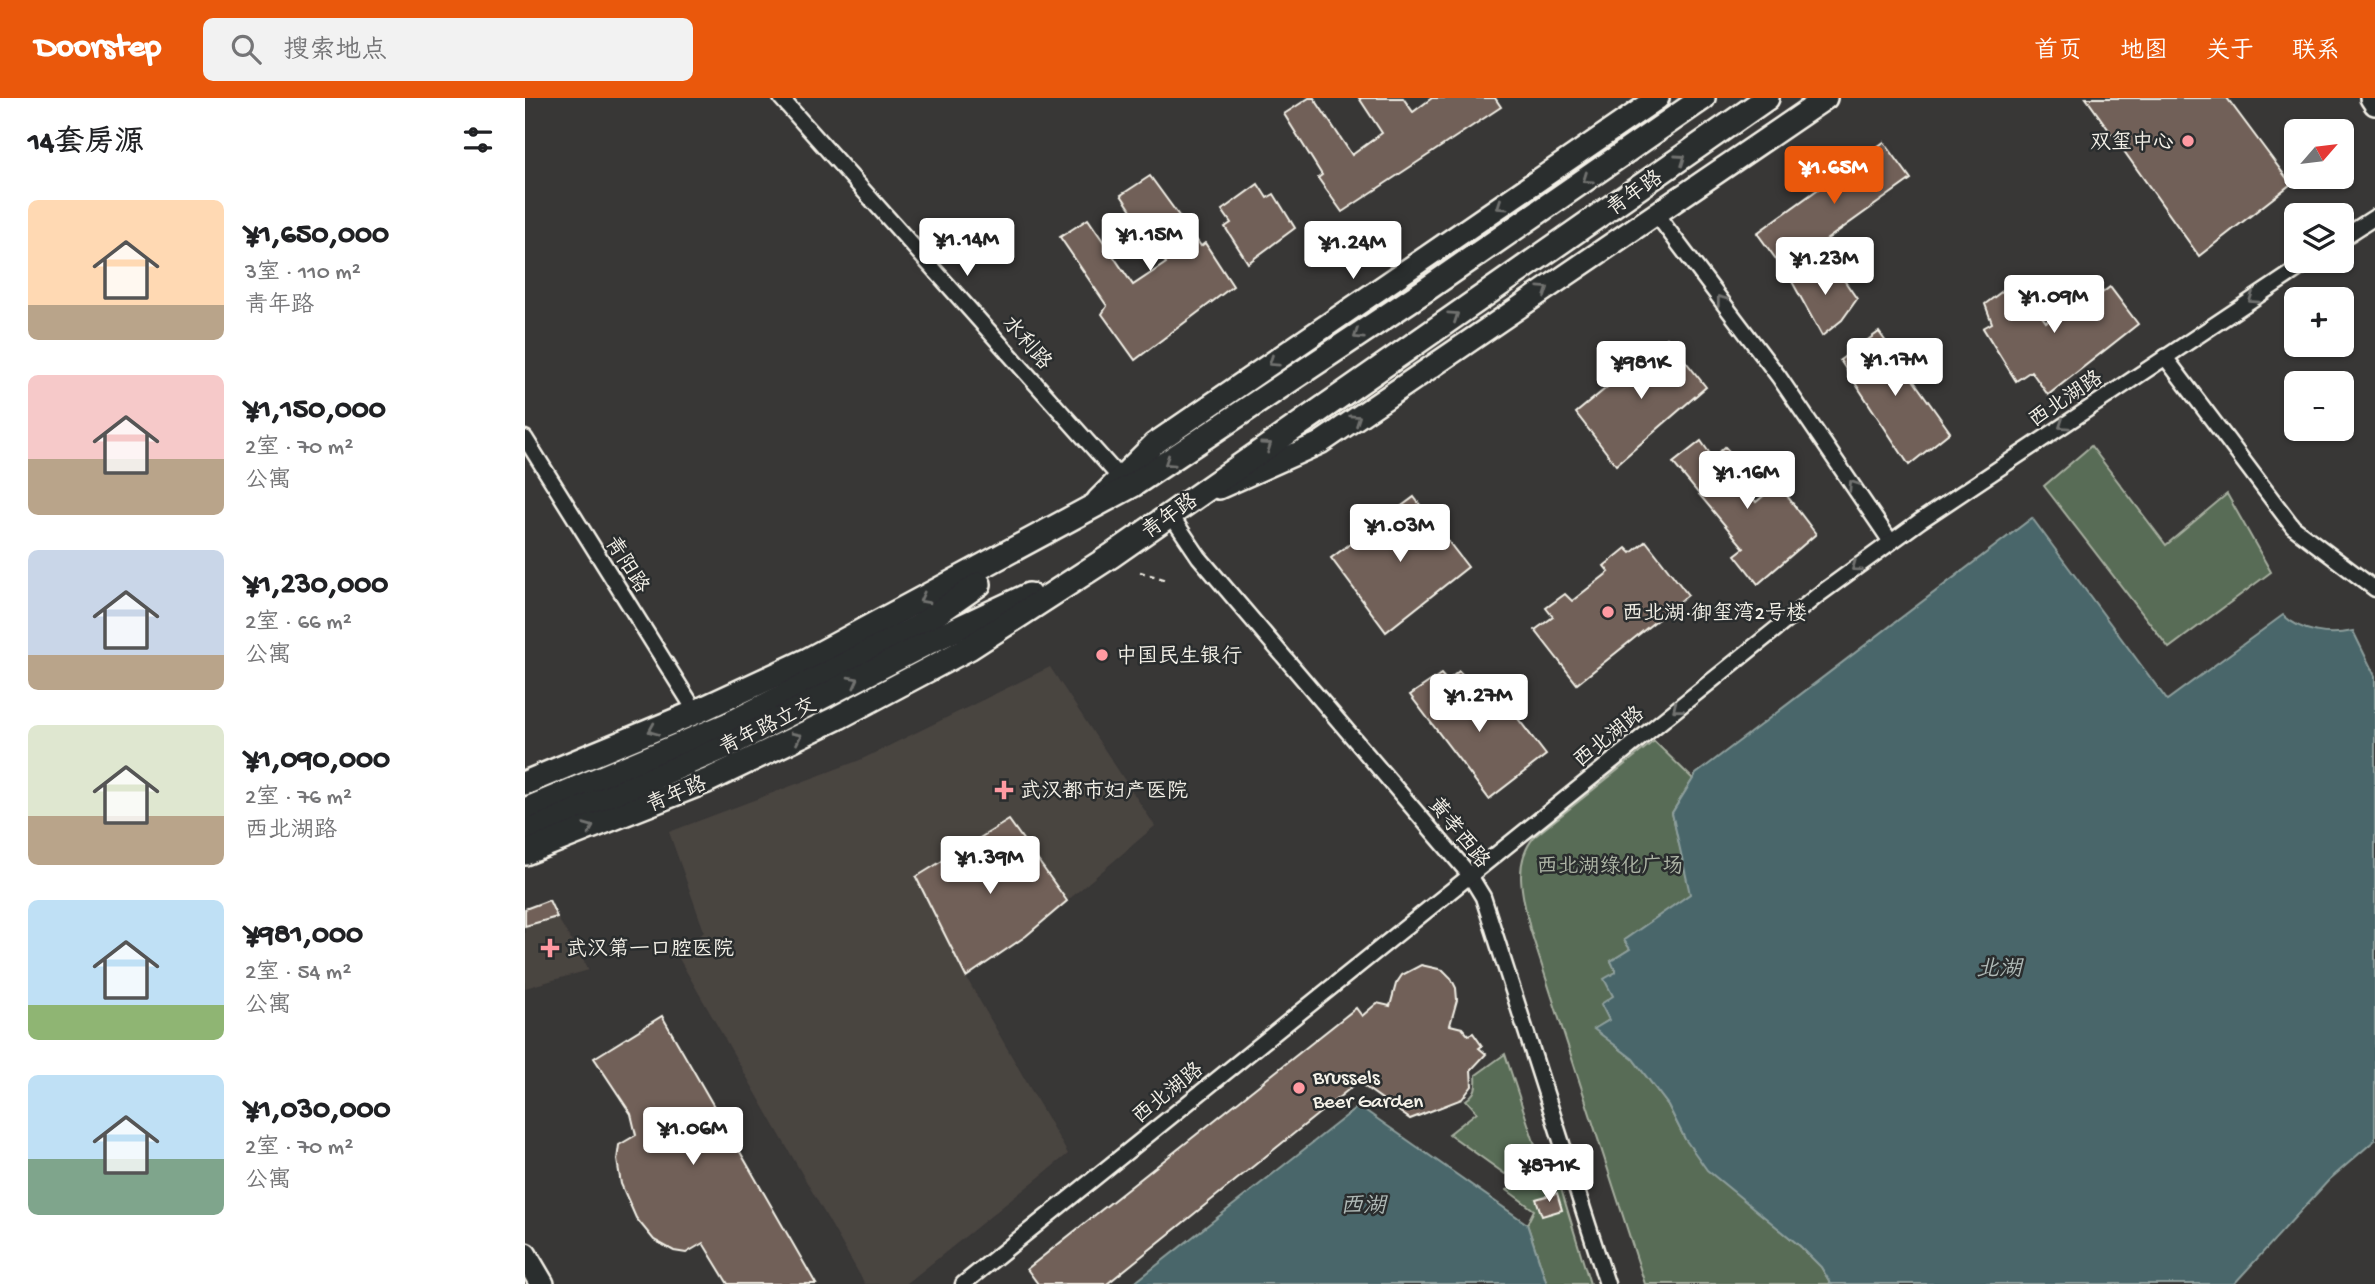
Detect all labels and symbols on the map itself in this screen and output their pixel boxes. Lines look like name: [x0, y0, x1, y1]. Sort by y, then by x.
north arrow: [2284, 119, 2354, 189]
place label: 双玺中心: [2090, 130, 2174, 157]
marker: 双玺中心: [2180, 133, 2196, 149]
pin: ¥1.65M: [1777, 146, 1891, 206]
one-way arrow: [1673, 154, 1686, 167]
street label: 青年路: [1602, 165, 1669, 223]
one-way arrow: [1582, 171, 1595, 183]
one-way arrow: [1496, 198, 1509, 210]
pin: ¥1.15M: [1093, 214, 1207, 273]
pin: ¥1.14M: [910, 218, 1024, 278]
pin: ¥1.24M: [1296, 222, 1410, 281]
pin: ¥1.23M: [1768, 238, 1882, 297]
pin: ¥1.09M: [1997, 275, 2111, 335]
one-way arrow: [1536, 285, 1549, 298]
one-way arrow: [2248, 290, 2261, 303]
one-way arrow: [1716, 295, 1729, 308]
street label: 水利路: [995, 311, 1057, 376]
one-way arrow: [1446, 312, 1459, 325]
one-way arrow: [1353, 327, 1366, 340]
pin: ¥1.17M: [1838, 338, 1952, 398]
pin: ¥981K: [1592, 342, 1690, 401]
one-way arrow: [1268, 354, 1281, 366]
street label: 西北湖路: [2024, 365, 2109, 435]
one-way arrow: [1348, 414, 1361, 427]
one-way arrow: [2058, 417, 2071, 430]
one-way arrow: [1259, 442, 1272, 454]
pin: ¥1.16M: [1690, 452, 1804, 511]
one-way arrow: [1164, 453, 1177, 466]
one-way arrow: [1848, 480, 1861, 493]
street label: 青年路: [1137, 488, 1204, 546]
pin: ¥1.03M: [1343, 504, 1457, 564]
street label: 青阳路: [598, 531, 654, 599]
one-way arrow: [1851, 559, 1864, 572]
one-way arrow: [919, 591, 931, 605]
place label: 西北湖·御玺湾2号楼: [1622, 601, 1807, 628]
marker: 西北湖·御玺湾2号楼: [1600, 604, 1616, 620]
place label: 中国民生银行: [1116, 644, 1242, 671]
marker: 中国民生银行: [1094, 647, 1110, 663]
pin: ¥1.27M: [1422, 674, 1536, 734]
one-way arrow: [847, 676, 859, 690]
street label: 青年路立交: [715, 692, 821, 762]
one-way arrow: [1672, 699, 1684, 712]
street label: 西北湖路: [1568, 701, 1651, 775]
one-way arrow: [648, 722, 660, 736]
one-way arrow: [790, 732, 802, 746]
street label: 青年路: [643, 771, 711, 820]
place label: 武汉都市妇产医院: [1020, 779, 1188, 806]
marker: 武汉都市妇产医院: [994, 780, 1014, 800]
street label: 黄孝西路: [1421, 792, 1495, 875]
one-way arrow: [582, 823, 594, 837]
pin: ¥1.39M: [933, 836, 1047, 896]
park label: 西北湖绿化广场: [1537, 854, 1684, 881]
place label: 武汉第一口腔医院: [566, 937, 734, 964]
marker: 武汉第一口腔医院: [540, 938, 560, 958]
water label: 北湖: [1976, 957, 2024, 984]
street label: 西北湖路: [1127, 1057, 1210, 1131]
place label: Brussels Beer Garden: [1312, 1067, 1423, 1116]
marker: Brussels Beer Garden: [1291, 1080, 1307, 1096]
pin: ¥1.06M: [636, 1108, 750, 1167]
pin: ¥871K: [1500, 1144, 1598, 1204]
water label: 西湖: [1340, 1194, 1388, 1221]

